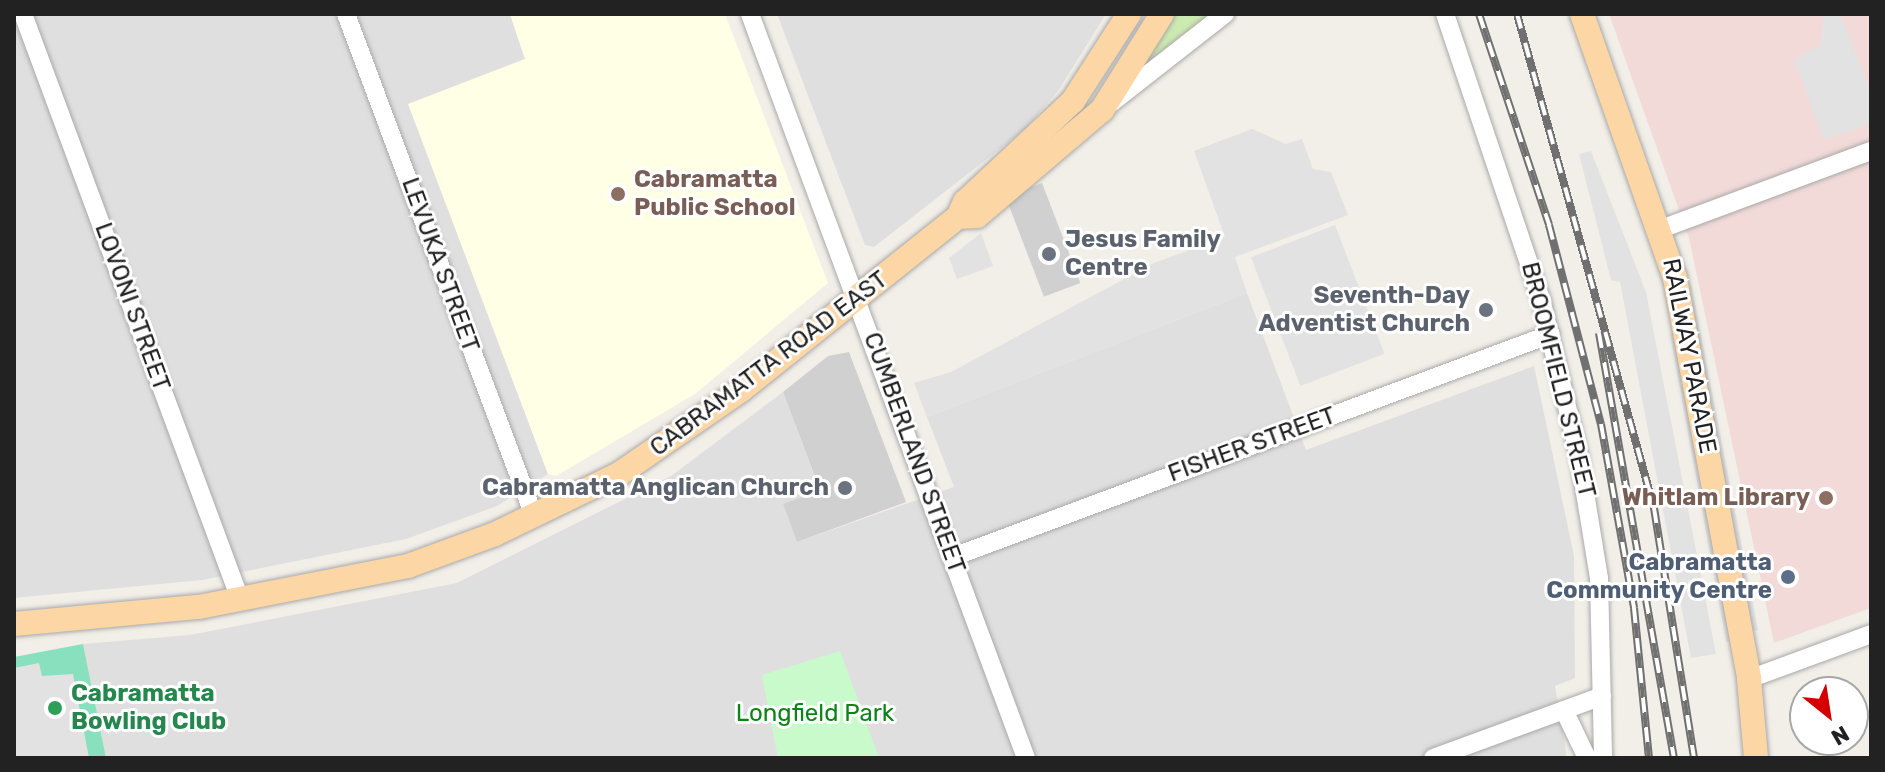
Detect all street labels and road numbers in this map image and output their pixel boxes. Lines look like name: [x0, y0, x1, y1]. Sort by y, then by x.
street label: LEVUKA STREET: [395, 174, 485, 356]
street label: LOVONI STREET: [88, 219, 176, 395]
street label: RAILWAY PARADE: [1656, 256, 1722, 456]
street label: BROOMFIELD STREET: [1515, 259, 1601, 501]
street label: CABRAMATTA ROAD EAST: [644, 265, 894, 463]
street label: CUMBERLAND STREET: [857, 329, 971, 577]
street label: FISHER STREET: [1164, 401, 1340, 489]

